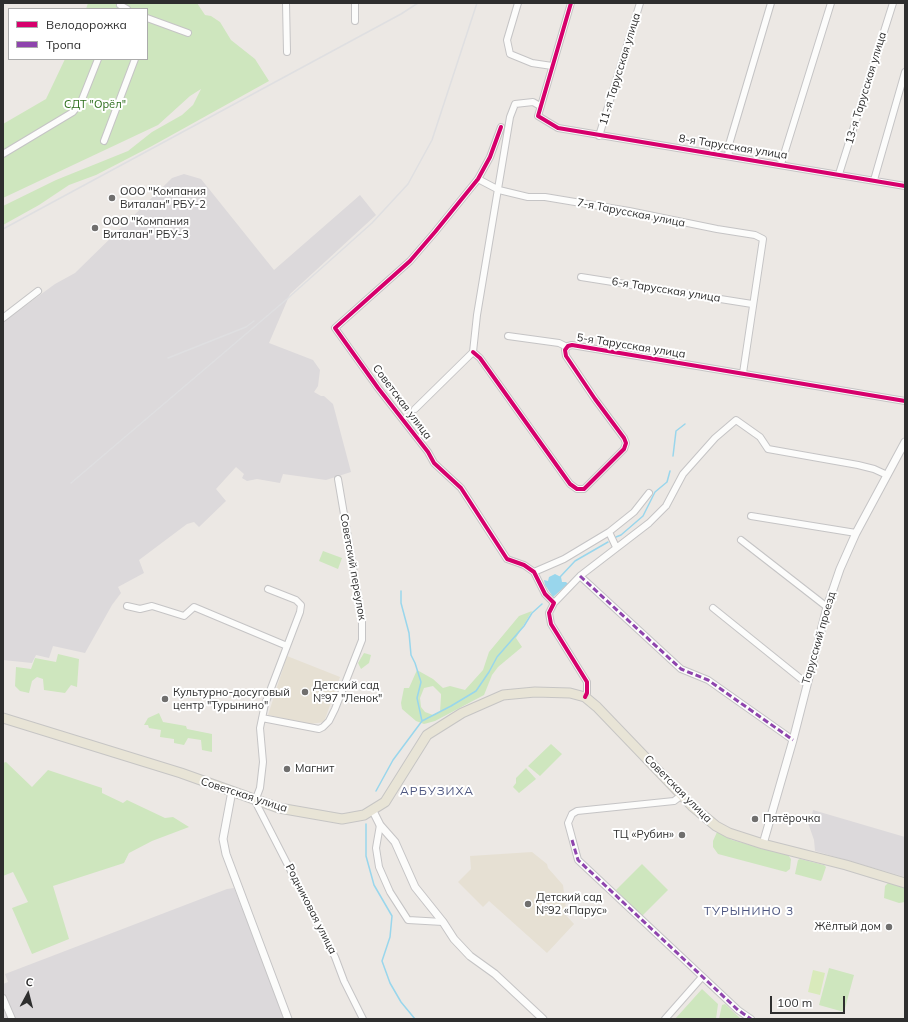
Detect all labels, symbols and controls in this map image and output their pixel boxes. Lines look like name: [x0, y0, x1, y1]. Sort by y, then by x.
legend: [8, 8, 148, 60]
street label: 11-я Тарусская улица: [597, 11, 643, 127]
text: Велодорожка: [46, 17, 127, 32]
street label: 13-я Тарусская улица: [843, 30, 889, 146]
text: Тропа: [46, 37, 81, 52]
park label: СДТ "Орёл": [64, 98, 126, 112]
street label: 8-я Тарусская улица: [678, 132, 788, 162]
place label: ООО "Компания Виталан" РБУ-2: [120, 185, 206, 211]
marker: ООО "Компания Виталан" РБУ-2: [107, 193, 117, 203]
street label: 7-я Тарусская улица: [576, 196, 686, 230]
place label: ООО "Компания Виталан" РБУ-3: [103, 215, 189, 241]
marker: ООО "Компания Виталан" РБУ-3: [90, 223, 100, 233]
street label: 6-я Тарусская улица: [611, 275, 721, 305]
street label: 5-я Тарусская улица: [576, 331, 686, 361]
street label: Советская улица: [370, 362, 434, 442]
street label: Советский переулок: [337, 513, 369, 621]
street label: Тарусский проезд: [799, 590, 839, 686]
place label: Детский сад №97 "Ленок": [313, 679, 382, 705]
place label: Культурно-досуговый центр "Турынино": [173, 686, 290, 712]
marker: Детский сад №97 "Ленок": [300, 687, 310, 697]
marker: Культурно-досуговый центр "Турынино": [160, 694, 170, 704]
street label: Советская улица: [641, 752, 715, 826]
place label: Магнит: [295, 762, 334, 776]
marker: Магнит: [282, 764, 292, 774]
street label: Советская улица: [199, 775, 289, 815]
district label: АРБУЗИХА: [400, 784, 474, 798]
place label: Пятёрочка: [763, 812, 820, 826]
marker: Пятёрочка: [750, 814, 760, 824]
place label: ТЦ «Рубин»: [613, 828, 674, 842]
marker: ТЦ «Рубин»: [677, 830, 687, 840]
street label: Родниковая улица: [283, 862, 339, 956]
place label: Детский сад №92 «Парус»: [536, 891, 607, 917]
marker: Детский сад №92 «Парус»: [523, 899, 533, 909]
district label: ТУРЫНИНО 3: [704, 904, 794, 918]
place label: Жёлтый дом: [814, 920, 881, 934]
marker: Жёлтый дом: [884, 922, 894, 932]
north arrow: [8, 974, 48, 1014]
text: С: [25, 975, 34, 989]
scale bar: [772, 988, 847, 1014]
text: 100 m: [777, 995, 812, 1010]

